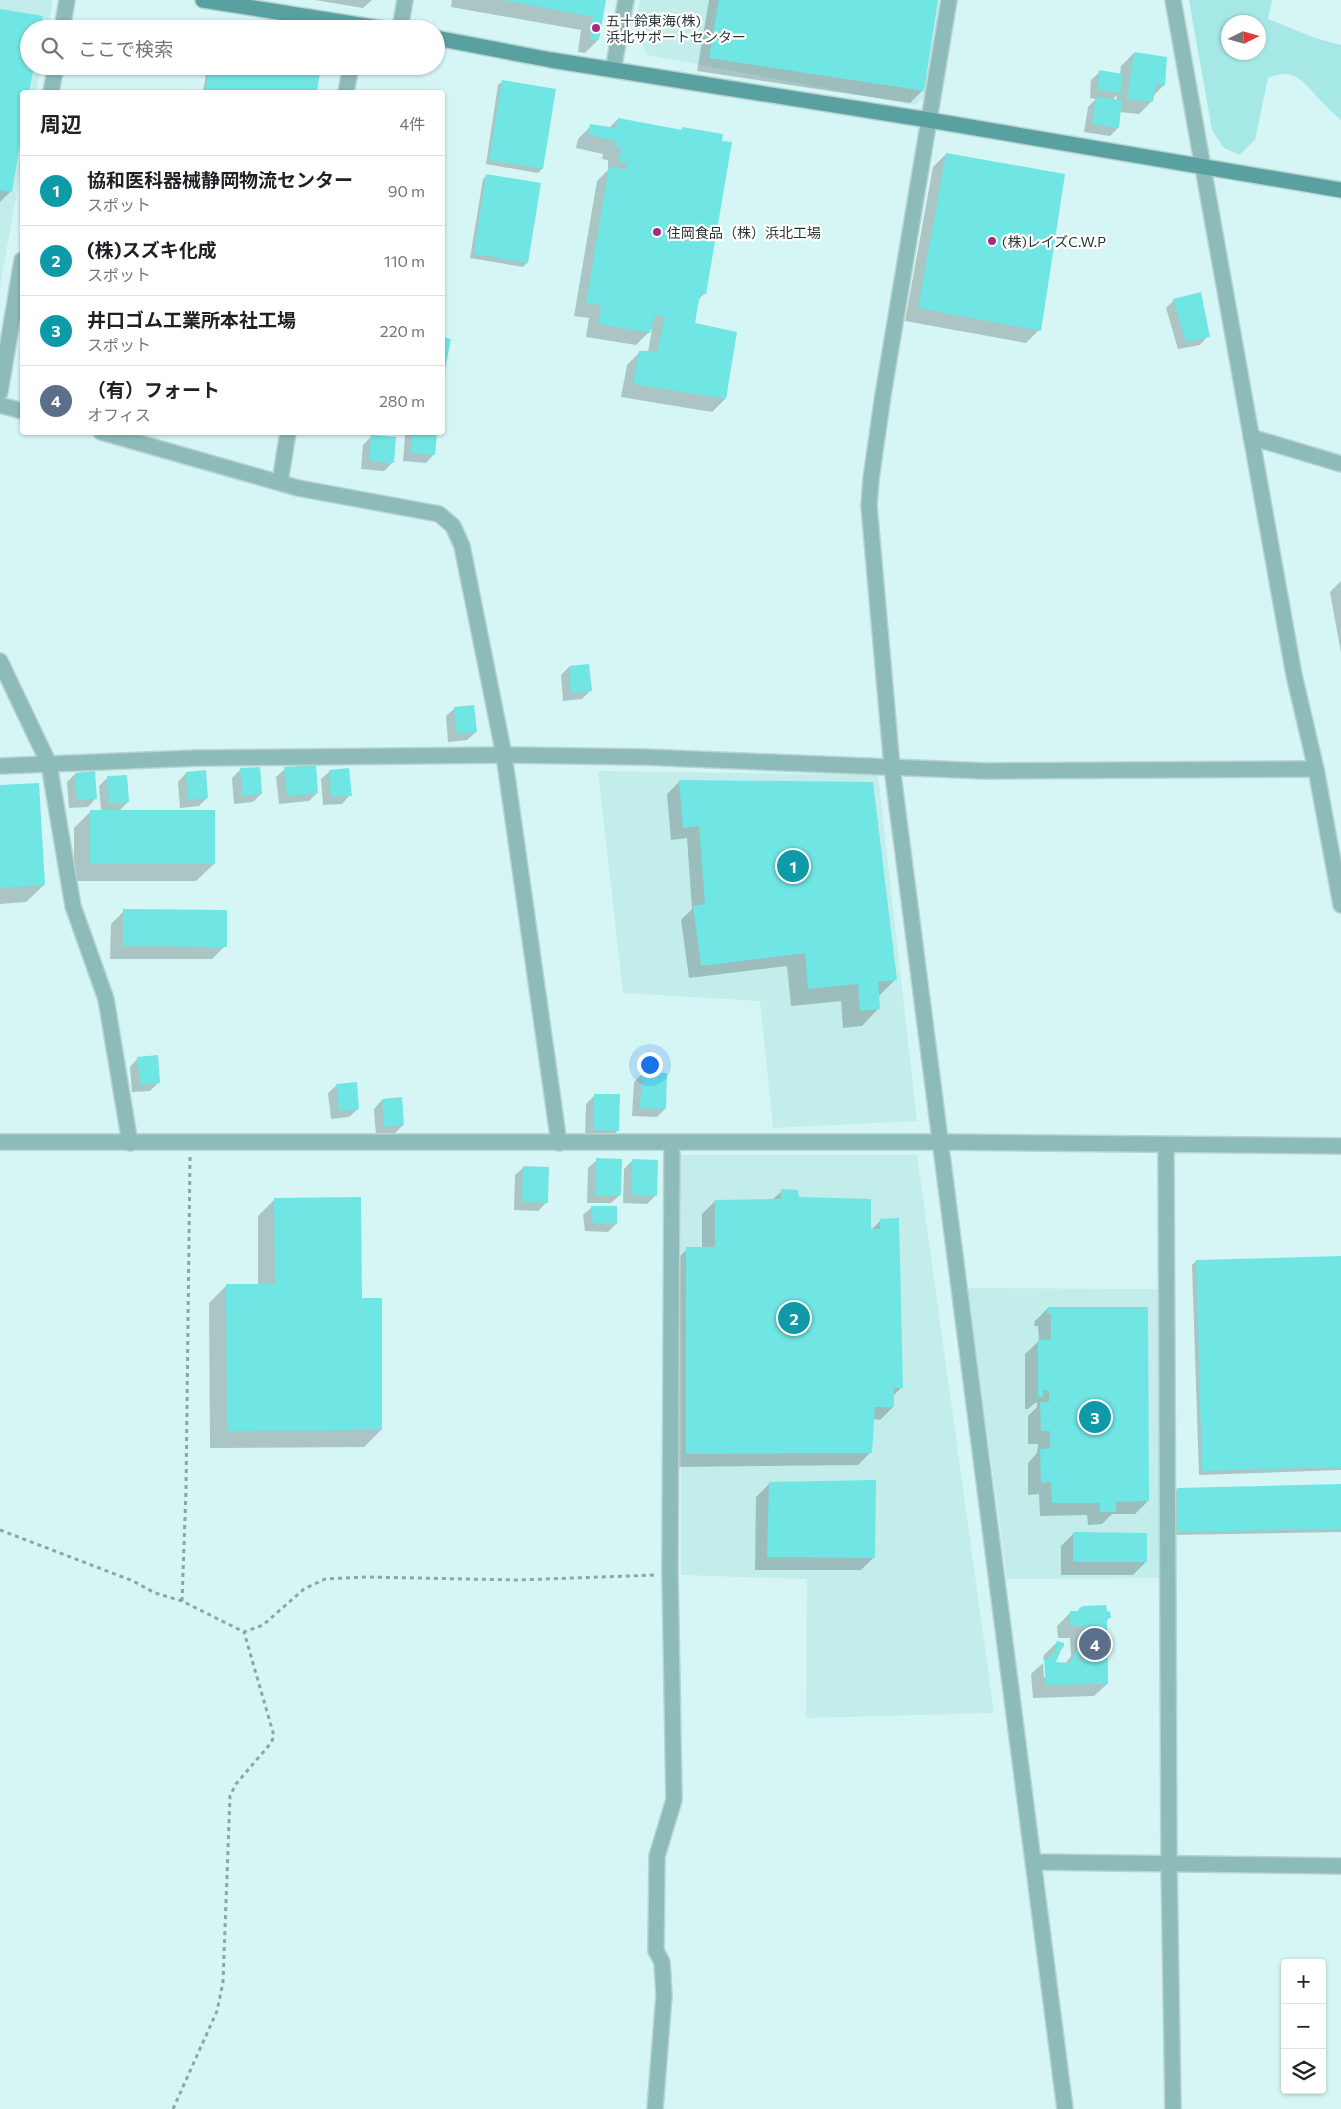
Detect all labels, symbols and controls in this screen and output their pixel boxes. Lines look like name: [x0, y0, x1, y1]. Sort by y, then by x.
place label: 五十鈴東海(株) 浜北サポートセンター: [606, 12, 746, 45]
north arrow: [1221, 15, 1266, 60]
search box: [20, 20, 445, 75]
marker: 五十鈴東海(株) 浜北サポートセンター: [590, 22, 602, 34]
icon: search: [38, 34, 66, 62]
text: ここで検索: [78, 37, 173, 60]
text: 周辺: [40, 111, 82, 136]
text: 4件: [399, 114, 425, 133]
text: 協和医科器械静岡物流センター: [87, 168, 353, 191]
text: 1: [52, 181, 60, 200]
text: 90 m: [388, 181, 425, 200]
text: スポット: [87, 195, 151, 214]
place label: 住岡食品（株）浜北工場: [667, 224, 821, 241]
marker: 住岡食品（株）浜北工場: [651, 226, 663, 238]
place label: (株)レイズC.W.P: [1002, 233, 1106, 250]
marker: (株)レイズC.W.P: [986, 235, 998, 247]
text: (株)スズキ化成: [87, 238, 217, 261]
text: 2: [51, 251, 61, 270]
text: 110 m: [384, 251, 425, 270]
text: スポット: [87, 265, 151, 284]
text: 井口ゴム工業所本社工場: [87, 308, 296, 331]
text: 3: [51, 321, 61, 340]
text: 220 m: [380, 321, 425, 340]
text: スポット: [87, 335, 151, 354]
text: （有）フォート: [87, 378, 220, 401]
text: 4: [51, 391, 61, 410]
text: 280 m: [379, 391, 425, 410]
text: オフィス: [87, 405, 151, 424]
pin: 1: [777, 847, 809, 885]
your location: [637, 1052, 663, 1078]
pin: 2: [778, 1299, 810, 1337]
pin: 3: [1079, 1398, 1111, 1436]
pin: 4: [1079, 1625, 1111, 1663]
map controls: [1281, 1959, 1326, 2094]
button: +: [1281, 1959, 1326, 2004]
button: −: [1281, 2004, 1326, 2049]
button: layers: [1281, 2049, 1326, 2094]

